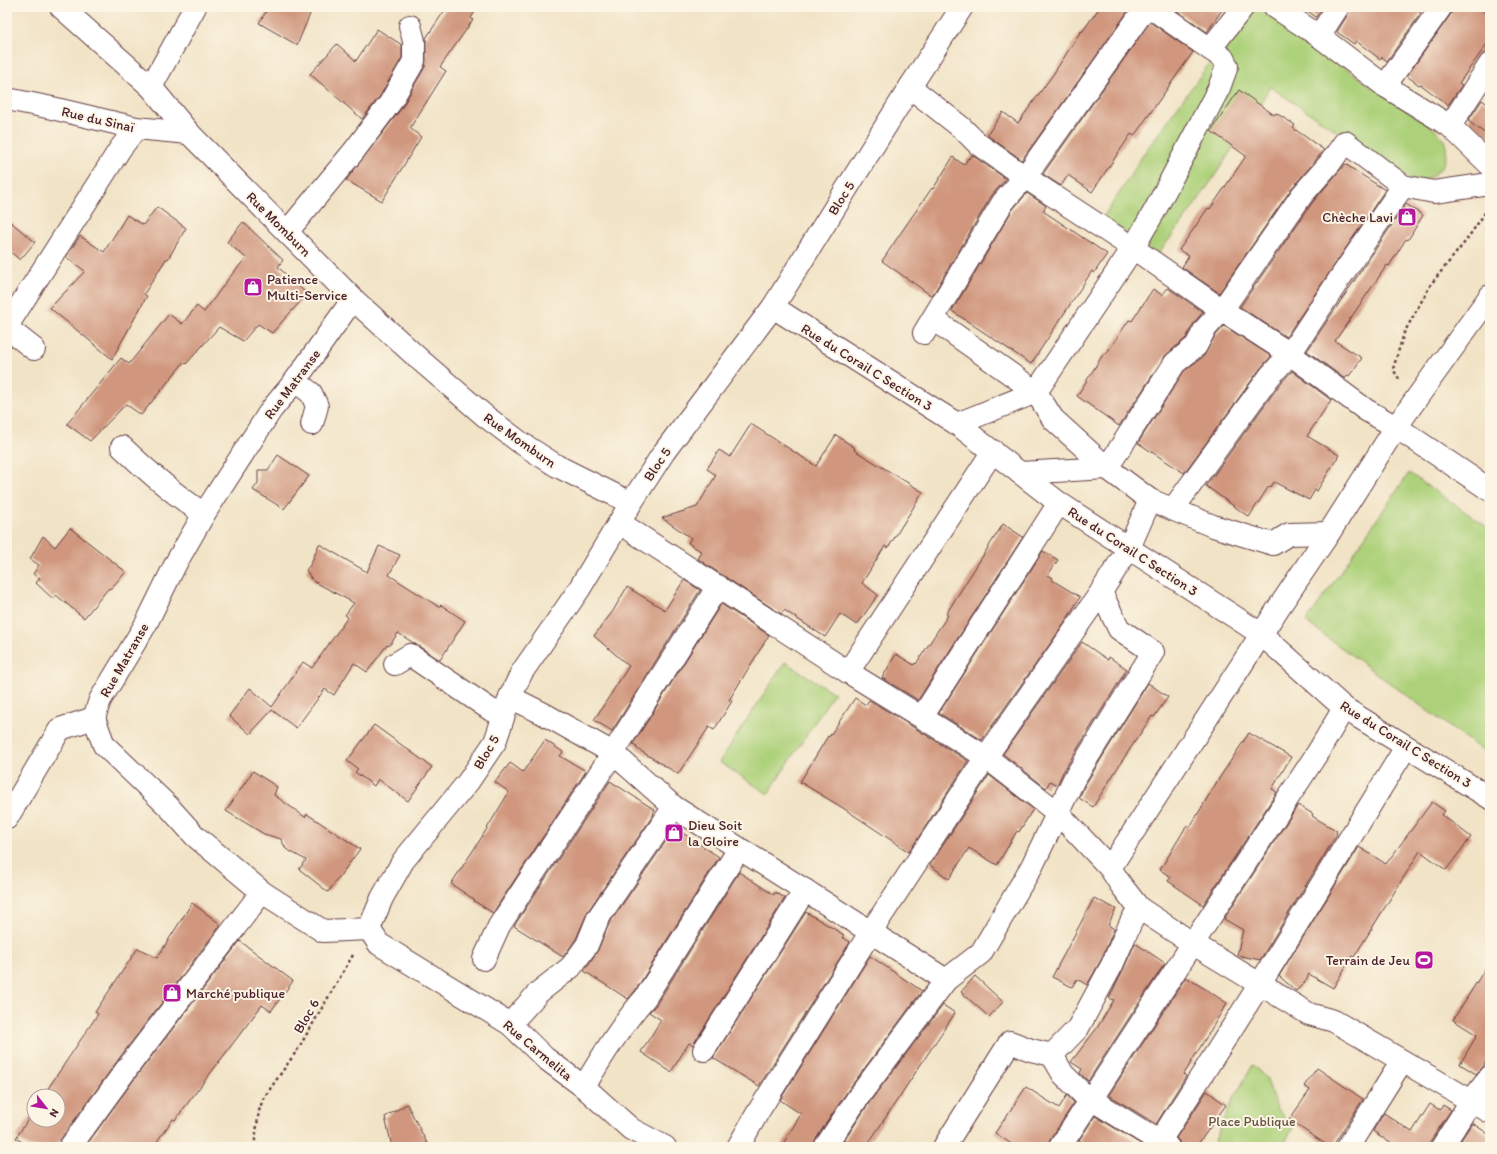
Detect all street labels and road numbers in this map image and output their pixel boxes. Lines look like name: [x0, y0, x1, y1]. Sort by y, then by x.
street label: Rue du Sinaï: [60, 103, 136, 136]
street label: Bloc 5: [824, 178, 858, 218]
street label: Rue Momburn: [243, 188, 315, 260]
street label: Rue du Corail C Section 3: [798, 320, 936, 415]
street label: Rue Matranse: [261, 346, 324, 423]
street label: Rue Momburn: [480, 409, 559, 472]
street label: Bloc 5: [640, 444, 675, 484]
street label: Rue du Corail C Section 3: [1065, 503, 1201, 600]
street label: Rue Matranse: [96, 620, 153, 701]
street label: Rue du Corail C Section 3: [1337, 697, 1475, 792]
street label: Bloc 5: [470, 732, 503, 773]
street label: Bloc 6: [290, 996, 323, 1037]
street label: Rue Carmelita: [499, 1016, 577, 1085]

